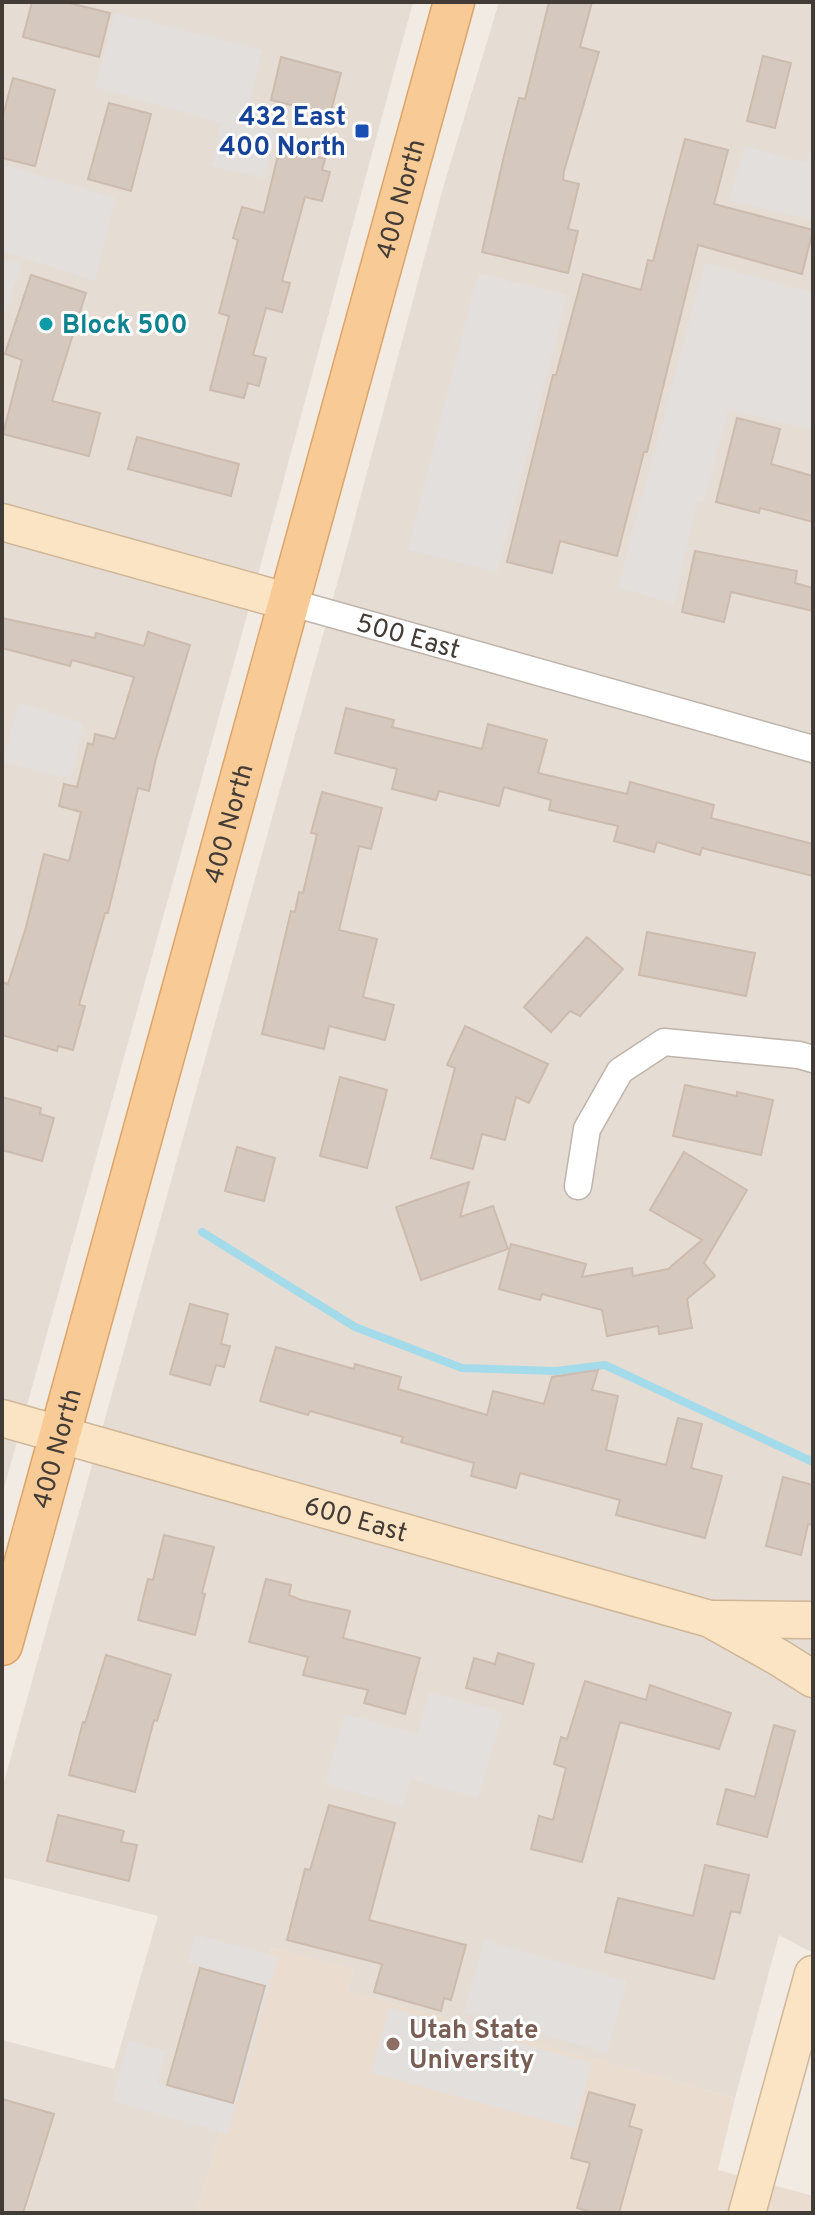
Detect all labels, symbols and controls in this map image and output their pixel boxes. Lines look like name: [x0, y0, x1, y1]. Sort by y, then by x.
place label: 432 East 400 North: [219, 102, 346, 165]
marker: 432 East 400 North: [353, 122, 371, 140]
street label: 400 North: [370, 136, 434, 263]
place label: Block 500: [62, 310, 188, 343]
marker: Block 500: [37, 315, 55, 333]
street label: 500 East: [352, 608, 463, 668]
street label: 400 North: [198, 761, 263, 888]
street label: 400 North: [26, 1385, 91, 1513]
street label: 600 East: [300, 1491, 411, 1551]
place label: Utah State University: [409, 2015, 538, 2078]
marker: Utah State University: [384, 2035, 402, 2053]

